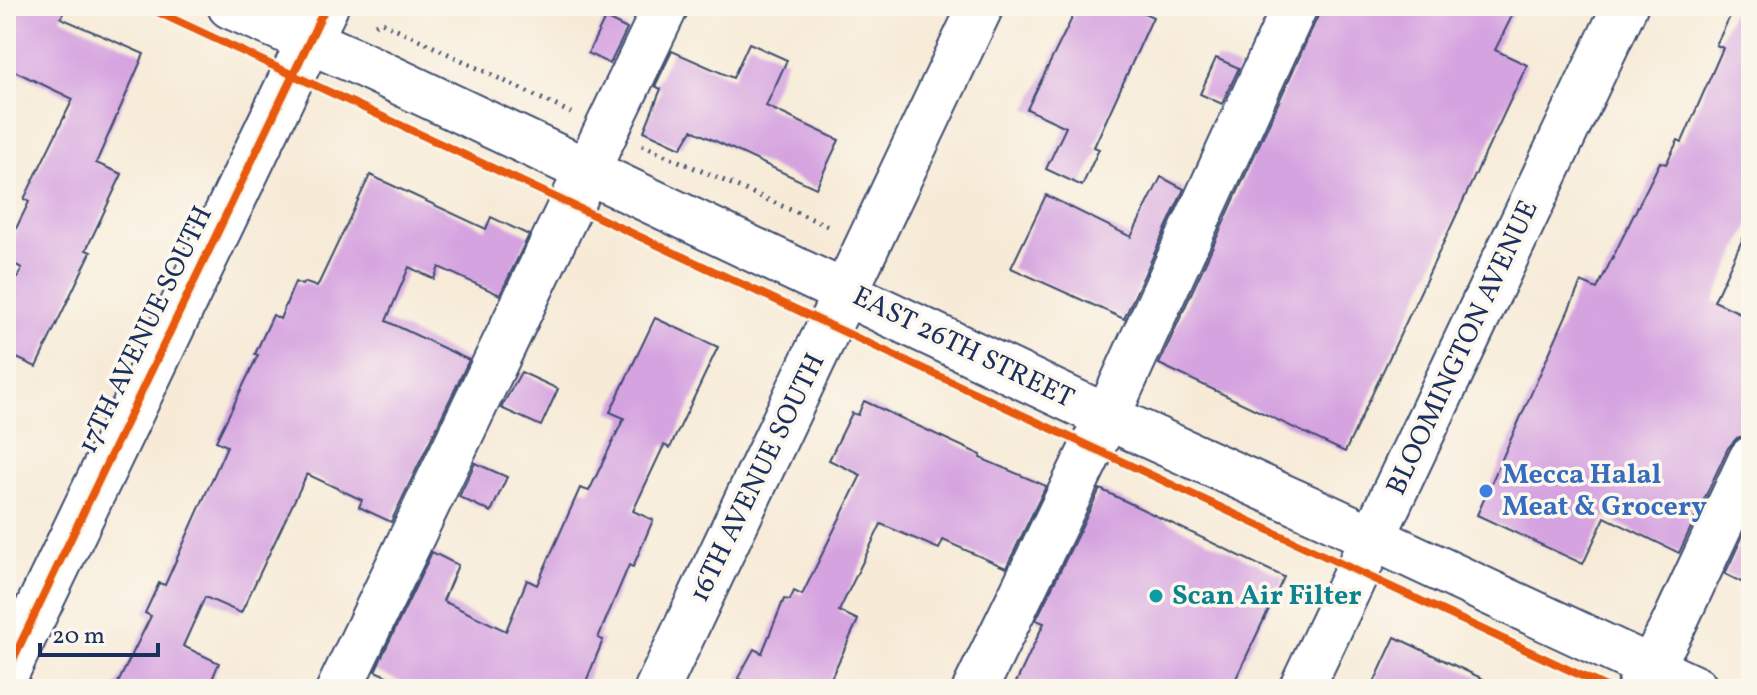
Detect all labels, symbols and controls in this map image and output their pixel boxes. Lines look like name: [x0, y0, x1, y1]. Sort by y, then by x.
street label: BLOOMINGTON AVENUE: [1377, 194, 1549, 502]
street label: 17TH AVENUE SOUTH: [69, 200, 223, 460]
street label: EAST 26TH STREET: [846, 277, 1080, 419]
street label: 16TH AVENUE SOUTH: [681, 347, 835, 609]
place label: Mecca Halal Meat & Grocery: [1502, 456, 1707, 527]
marker: Mecca Halal Meat & Grocery: [1477, 482, 1495, 500]
place label: Scan Air Filter: [1172, 577, 1362, 616]
marker: Scan Air Filter: [1147, 587, 1165, 605]
scale bar: [40, 607, 158, 657]
text: 20 m: [52, 620, 105, 654]

